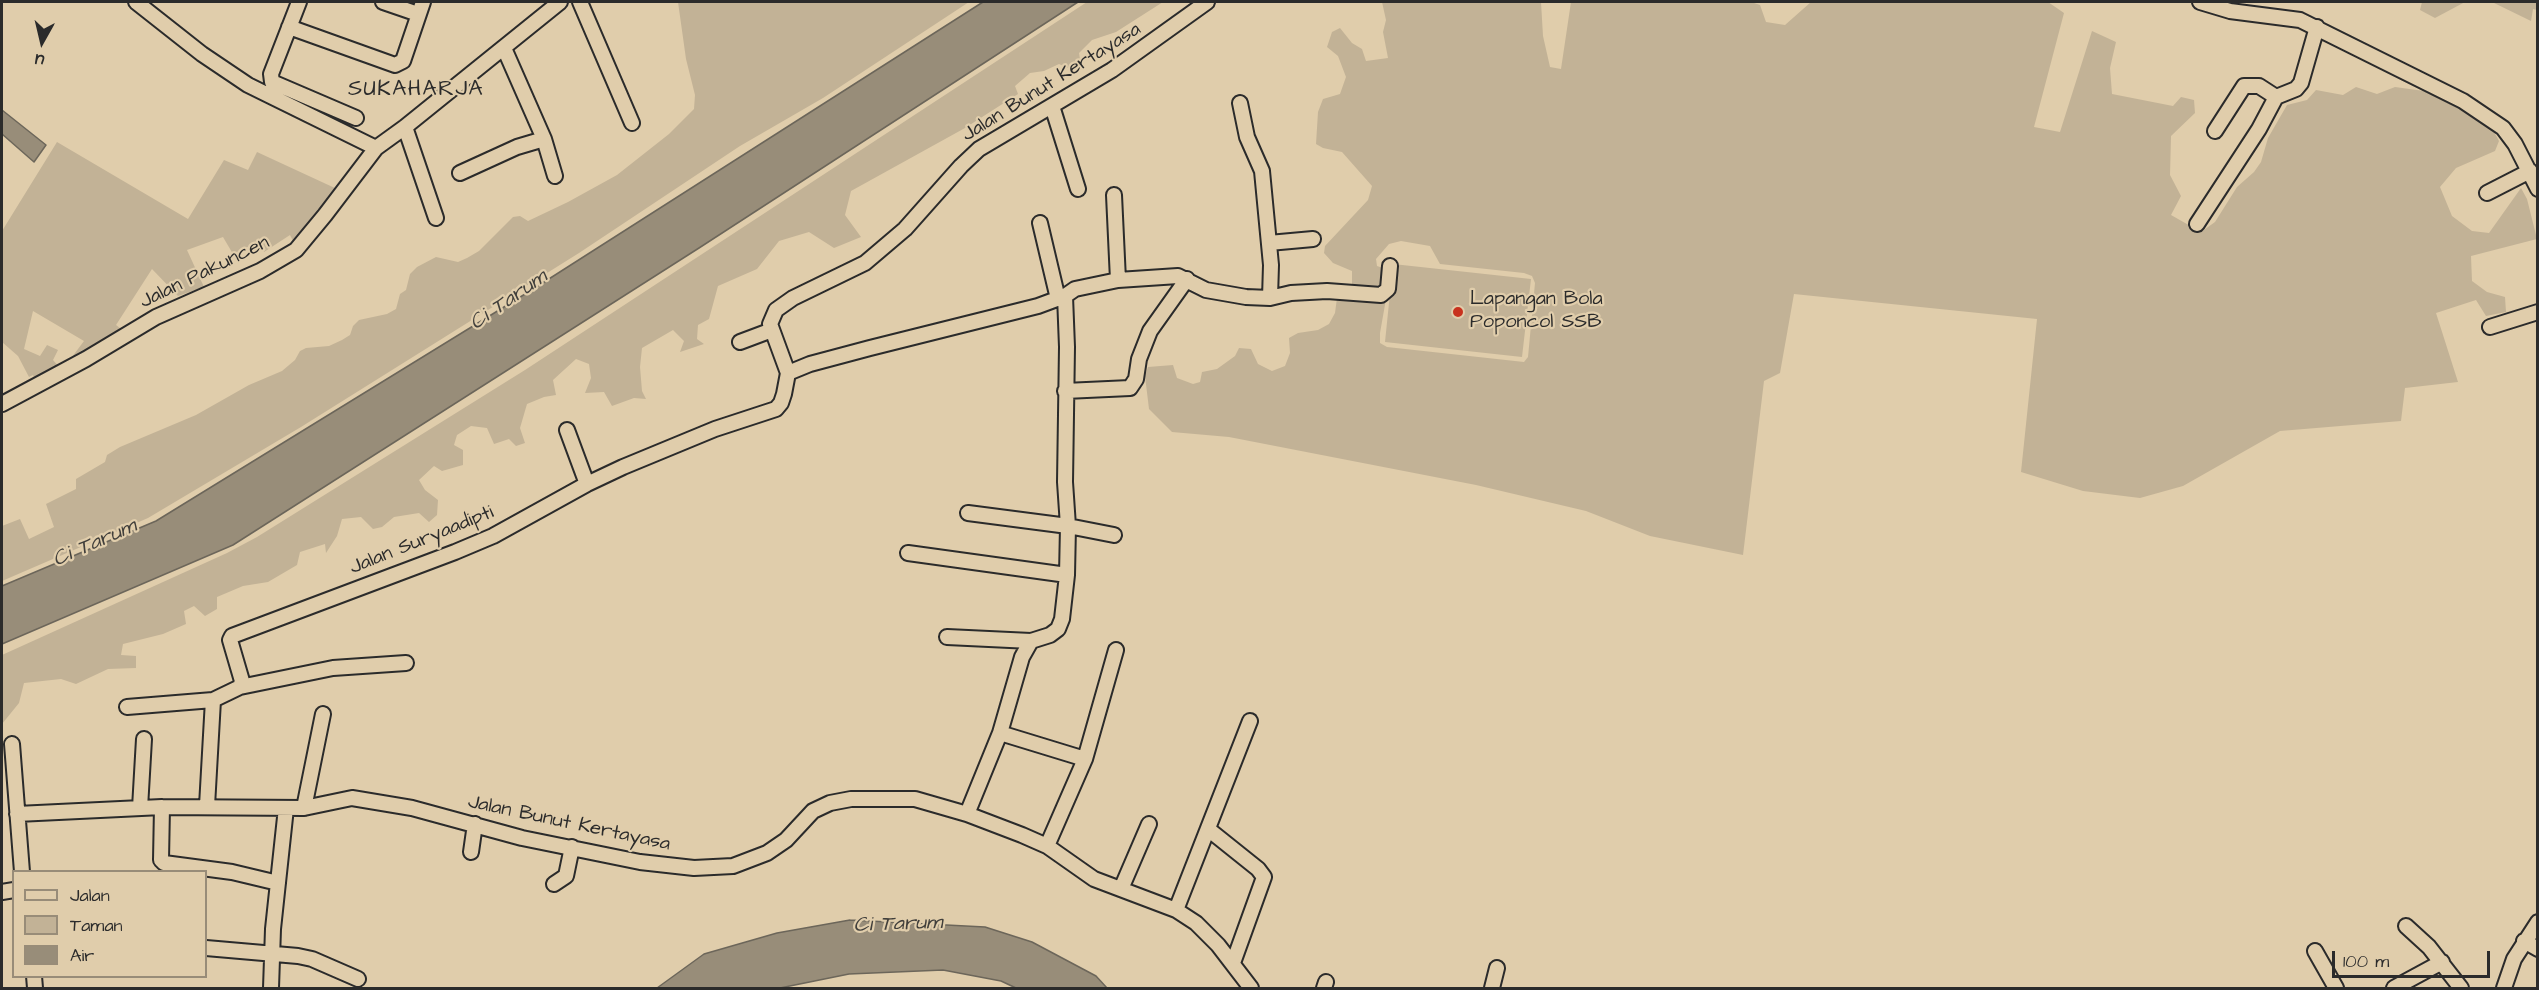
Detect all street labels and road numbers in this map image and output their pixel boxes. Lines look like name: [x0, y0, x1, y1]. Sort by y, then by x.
street label: Jalan Bunut Kertayasa: [958, 18, 1146, 148]
street label: Jalan Pakuncen: [136, 231, 274, 315]
street label: Jalan Suryaadipti: [347, 501, 497, 581]
street label: Jalan Bunut Kertayasa: [466, 791, 672, 857]

